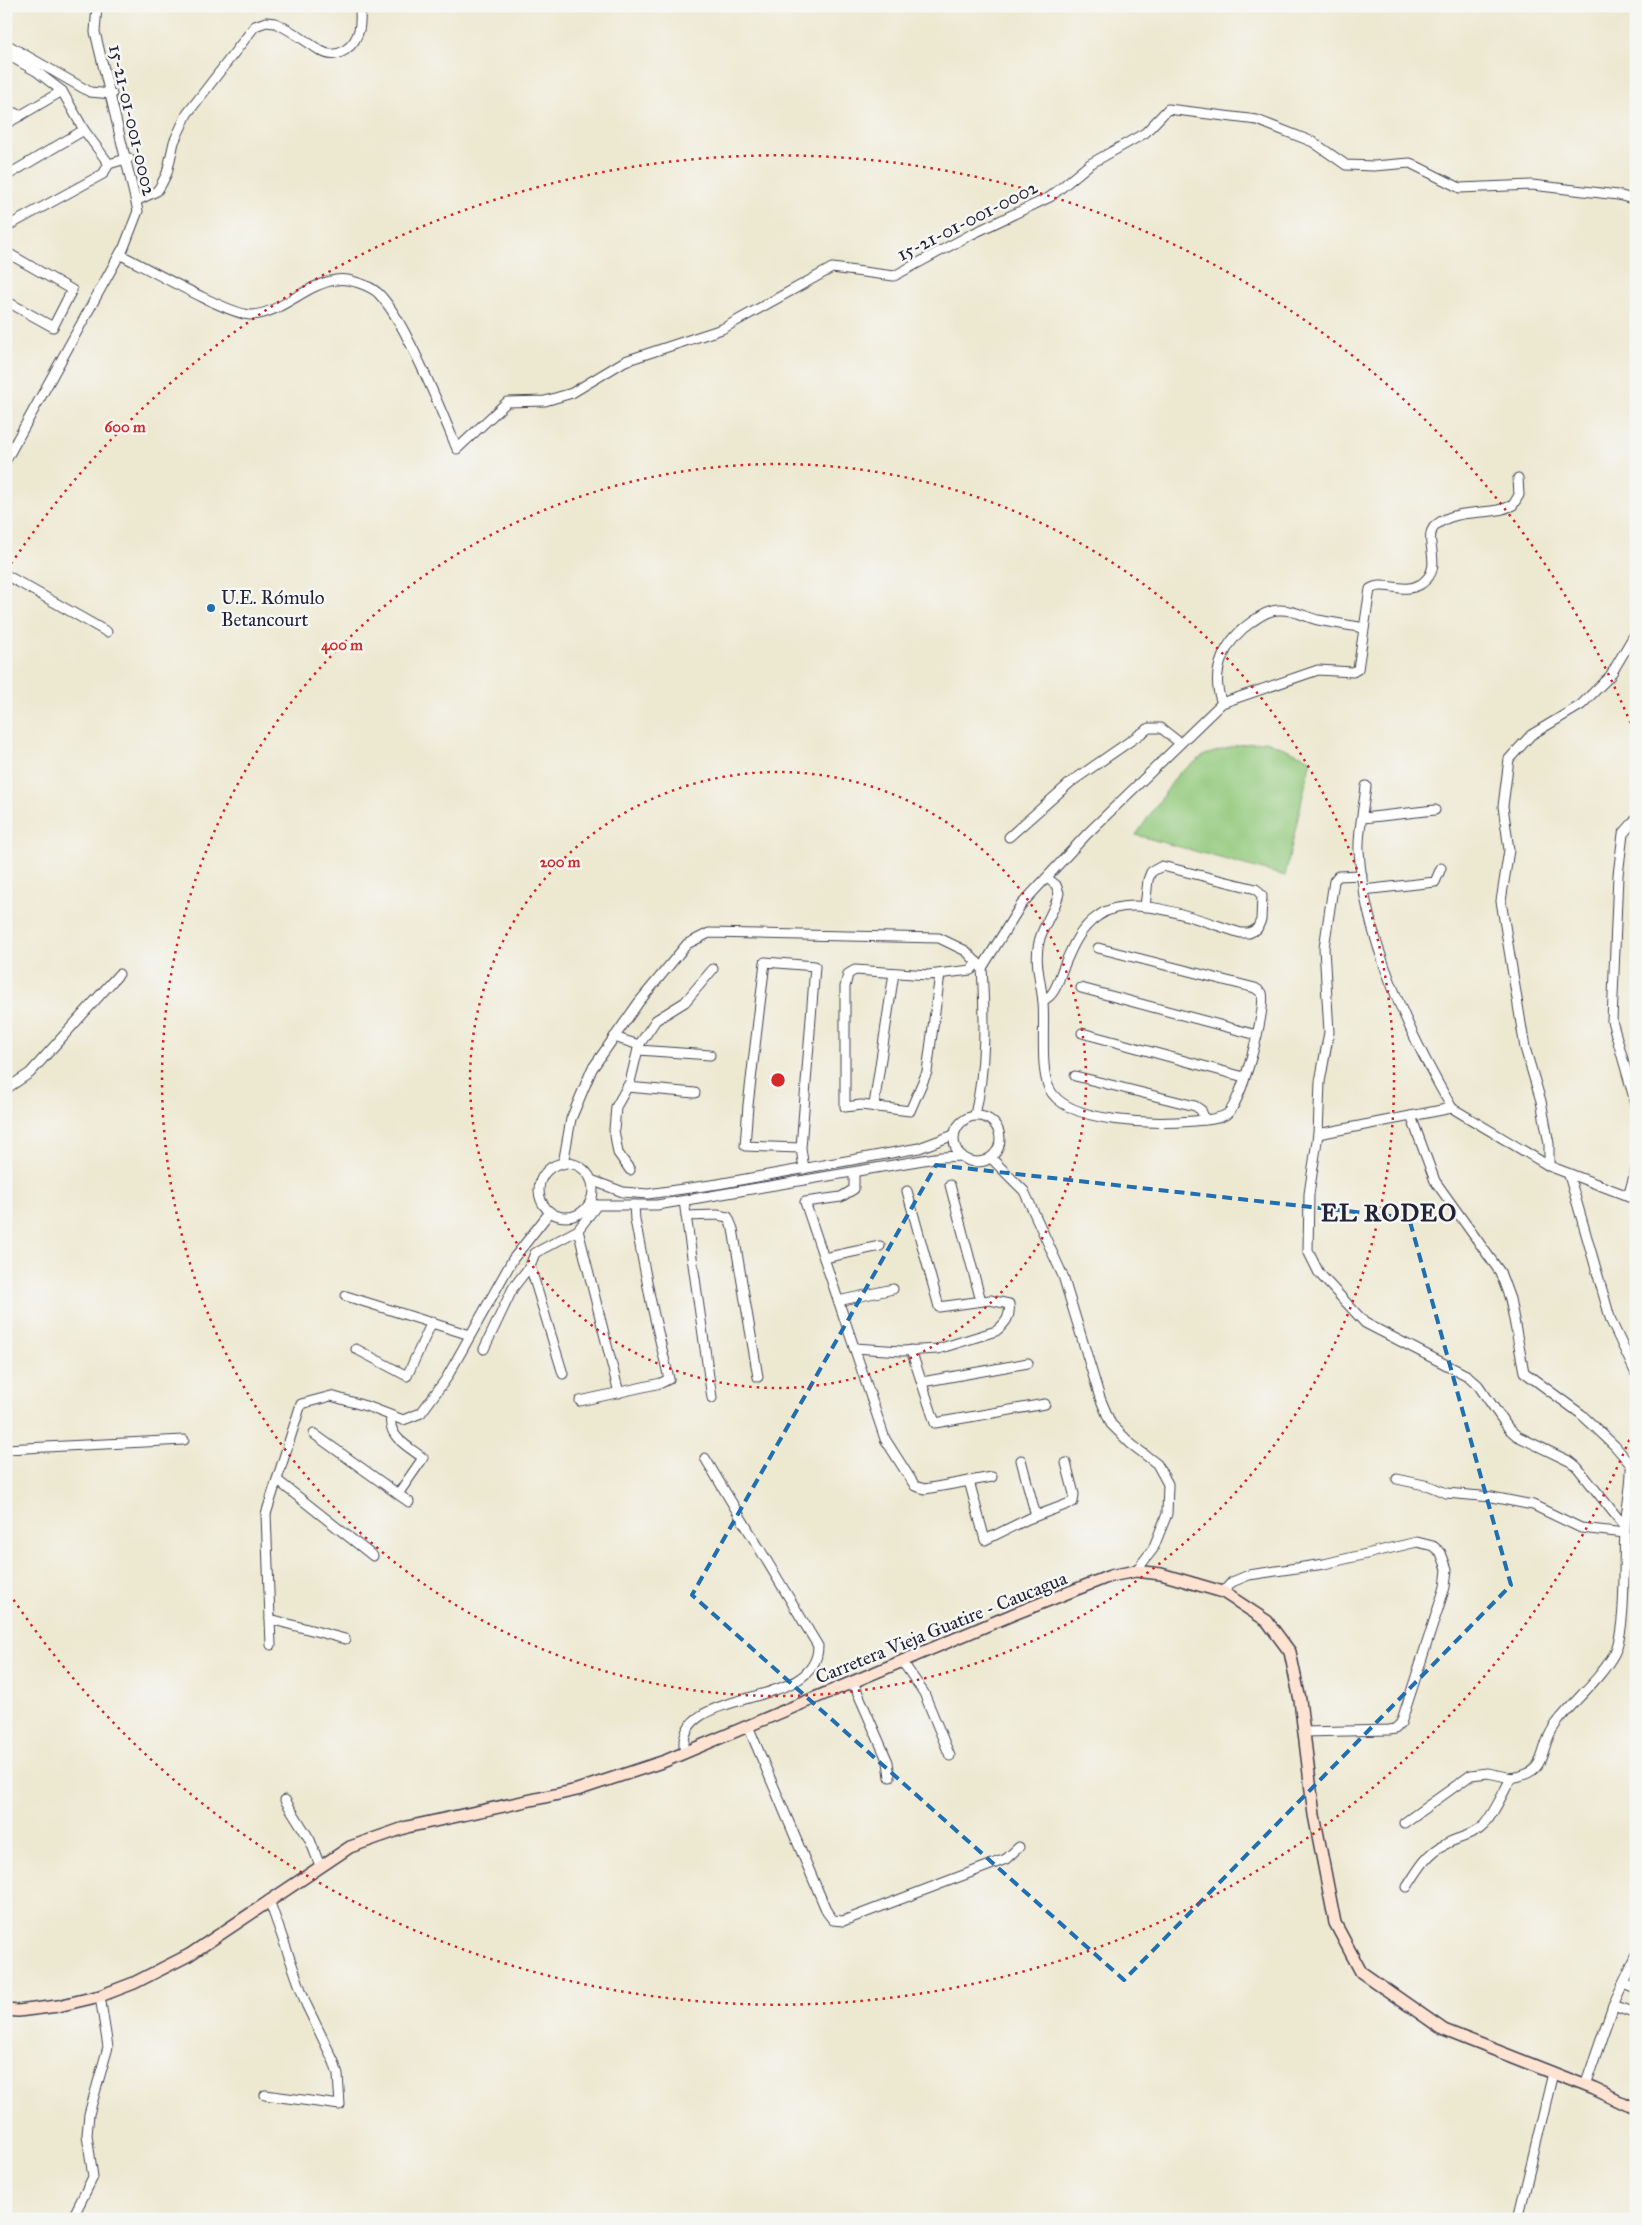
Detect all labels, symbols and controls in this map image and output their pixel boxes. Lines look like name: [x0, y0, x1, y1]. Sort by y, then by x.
street label: 15-21-01-001-0002: [104, 42, 161, 199]
street label: 15-21-01-001-0002: [893, 175, 1042, 266]
text: 600 m: [105, 418, 146, 436]
place label: U.E. Rómulo Betancourt: [221, 586, 325, 631]
marker: U.E. Rómulo Betancourt: [205, 602, 217, 614]
text: 400 m: [321, 636, 363, 655]
text: 200 m: [540, 853, 581, 871]
centre of rings: [769, 1071, 787, 1089]
district label: EL RODEO: [1321, 1198, 1457, 1228]
street label: Carretera Vieja Guatire - Caucagua: [812, 1566, 1072, 1689]

